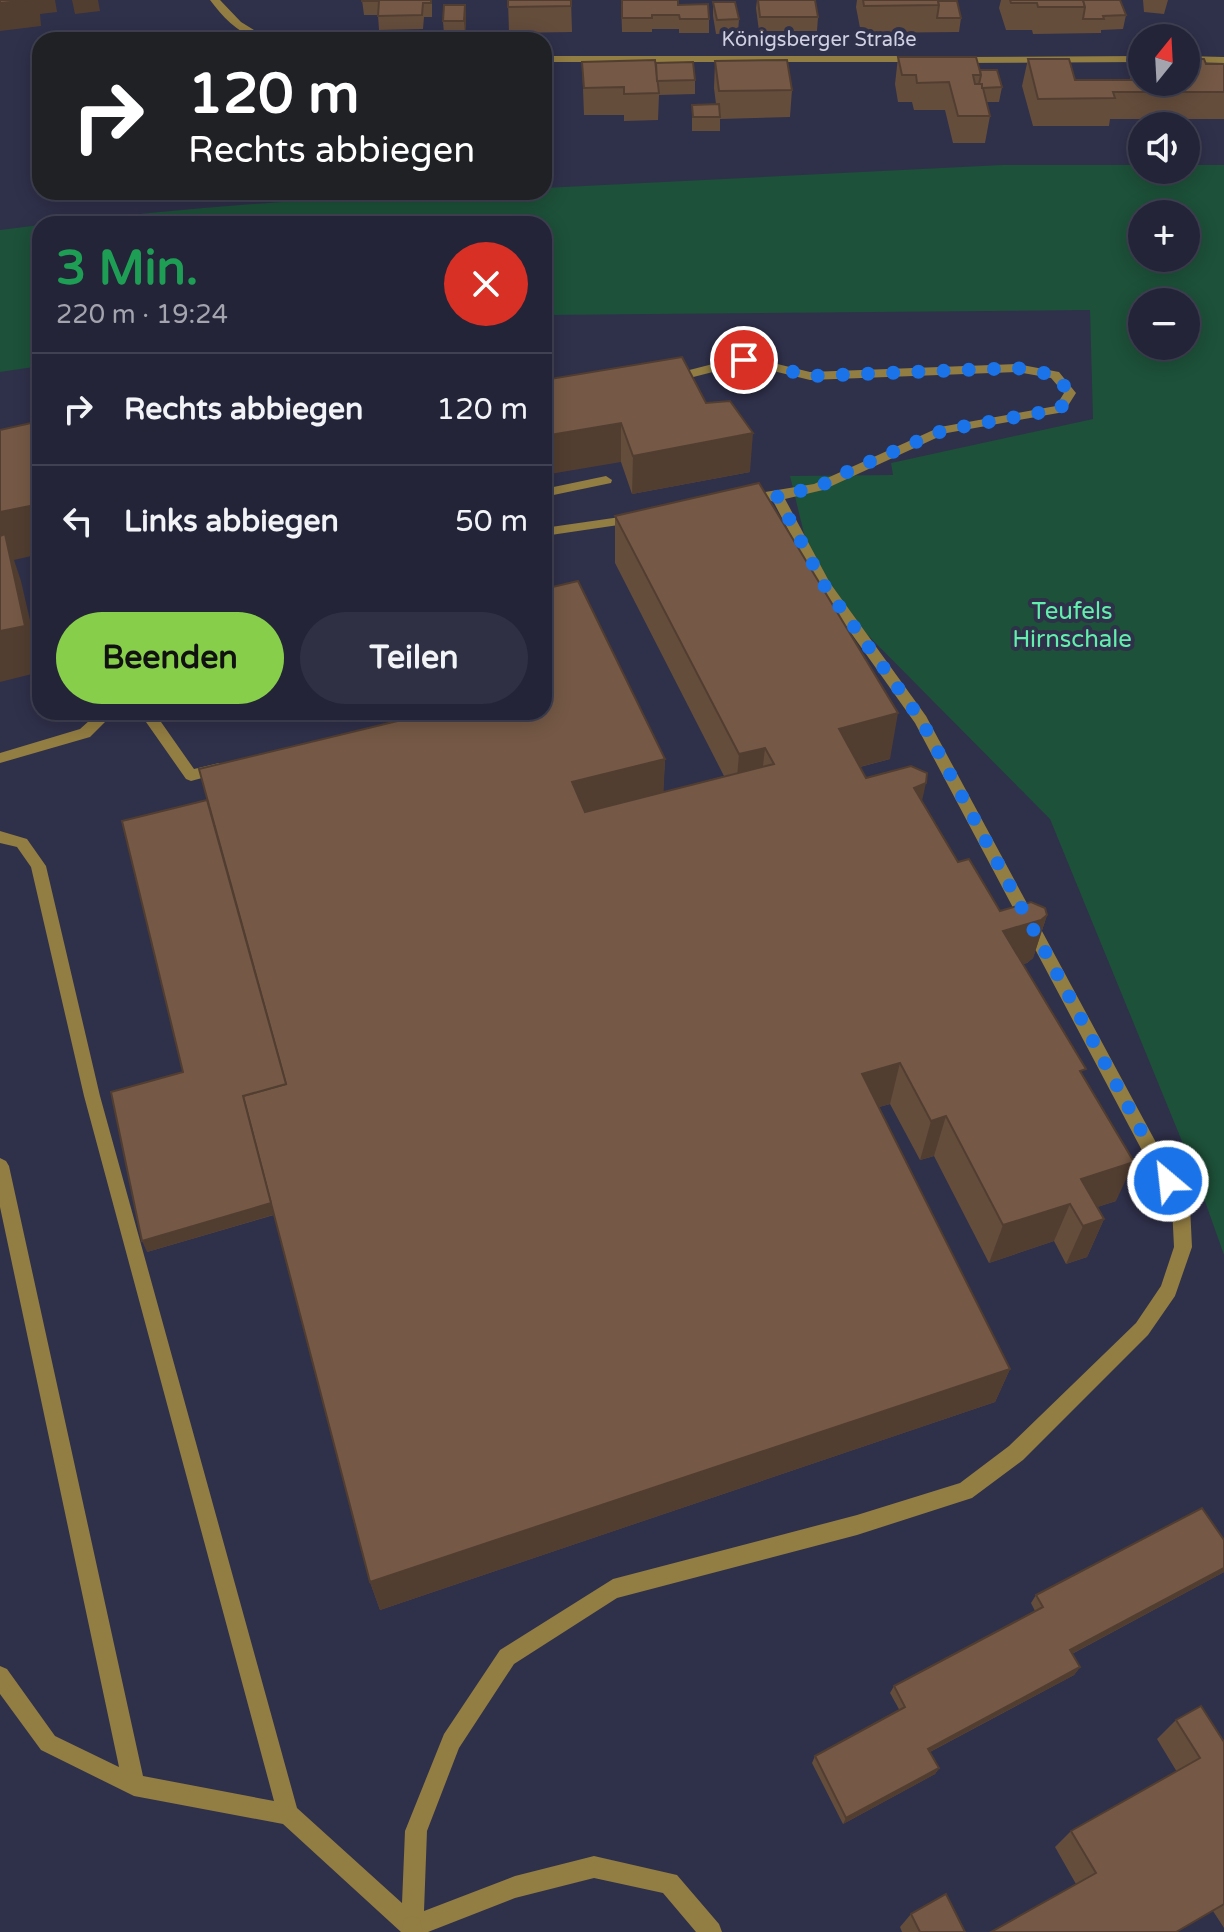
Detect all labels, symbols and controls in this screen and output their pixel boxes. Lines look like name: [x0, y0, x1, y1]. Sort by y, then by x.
north arrow: [1128, 24, 1200, 96]
map controls: [1128, 24, 1200, 360]
street label: Königsberger Straße: [722, 28, 916, 52]
text: 120 m: [188, 61, 359, 128]
icon: right: [56, 64, 160, 168]
button: sound: [1128, 112, 1200, 184]
text: Rechts abbiegen: [188, 129, 475, 172]
button: +: [1128, 200, 1200, 272]
text: 3 Min.: [56, 240, 198, 298]
button: close: [444, 242, 528, 326]
button: −: [1128, 288, 1200, 360]
text: 220 m · 19:24: [56, 299, 228, 330]
pin: [710, 326, 778, 394]
icon: arrive: [722, 338, 766, 382]
icon: right: [56, 387, 100, 431]
text: Rechts abbiegen: [124, 391, 363, 428]
text: 120 m: [436, 391, 528, 428]
icon: left: [56, 499, 100, 543]
text: Links abbiegen: [124, 503, 339, 540]
text: 50 m: [455, 503, 528, 540]
park label: Teufels Hirnschale: [1012, 597, 1132, 654]
button: Beenden: [56, 612, 284, 704]
button: Teilen: [300, 612, 528, 704]
position arrow: [1126, 1139, 1210, 1223]

